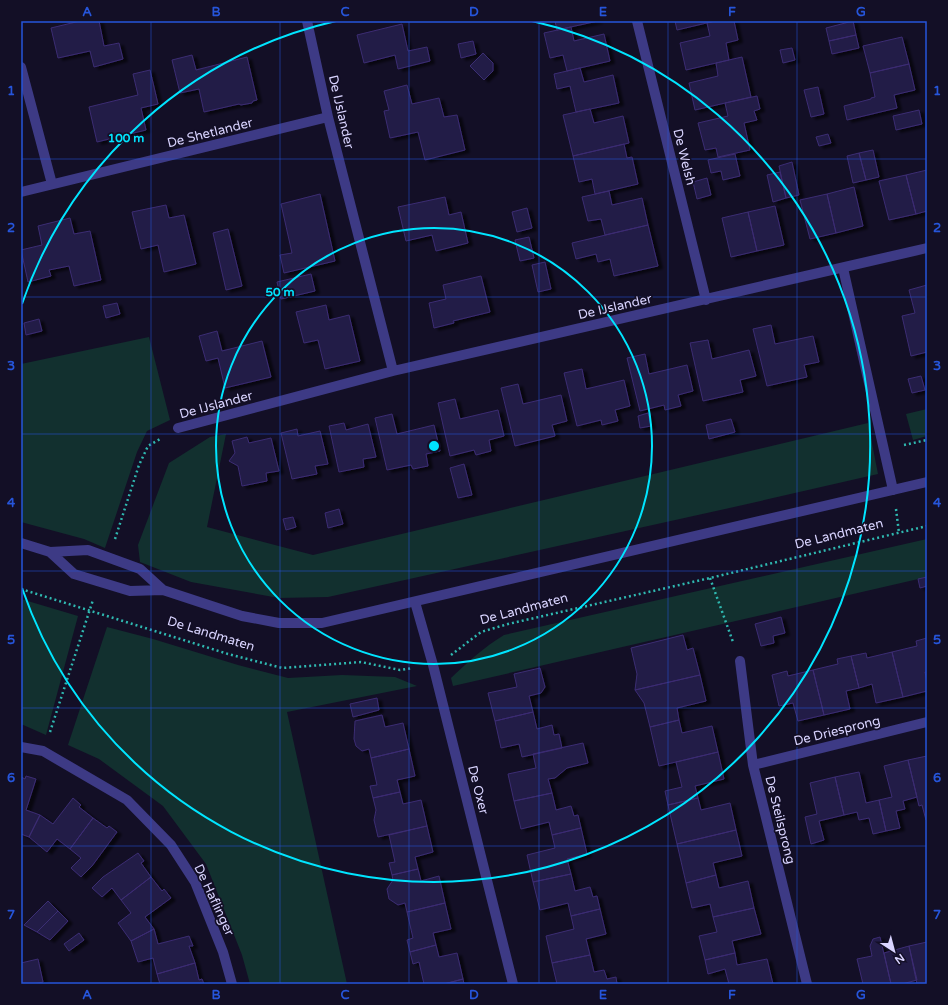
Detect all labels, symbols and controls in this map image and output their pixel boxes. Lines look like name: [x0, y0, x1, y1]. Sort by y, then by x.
text: A: [82, 4, 92, 20]
text: B: [211, 4, 221, 20]
text: C: [340, 4, 350, 20]
text: D: [469, 4, 479, 20]
text: E: [599, 4, 607, 20]
text: F: [728, 4, 736, 20]
text: G: [856, 4, 866, 20]
street label: De IJslander: [325, 74, 357, 150]
text: 1: [7, 83, 15, 99]
text: 1: [933, 83, 941, 99]
street label: De Shetlander: [166, 115, 254, 151]
street label: De Welsh: [669, 127, 699, 187]
text: 100 m: [108, 131, 144, 145]
text: 2: [7, 220, 15, 236]
text: 2: [933, 220, 941, 236]
text: 50 m: [265, 285, 295, 299]
street label: De IJslander: [577, 291, 653, 323]
text: 3: [7, 358, 15, 374]
text: 3: [933, 358, 941, 374]
street label: De IJslander: [178, 388, 254, 422]
centre of rings: [427, 439, 441, 453]
text: 4: [7, 495, 16, 511]
text: 4: [933, 495, 942, 511]
street label: De Landmaten: [793, 515, 885, 553]
street label: De Landmaten: [478, 590, 570, 628]
street label: De Landmaten: [165, 613, 257, 655]
text: 5: [7, 632, 15, 648]
text: 5: [933, 632, 941, 648]
street label: De Driesprong: [792, 713, 882, 749]
street label: De Oxer: [464, 764, 492, 816]
text: 6: [7, 770, 15, 786]
text: 6: [933, 770, 941, 786]
street label: De Steilsprong: [761, 774, 799, 866]
street label: De Haflinger: [190, 862, 238, 938]
text: 7: [7, 907, 15, 923]
text: 7: [933, 907, 941, 923]
north arrow: [874, 931, 914, 971]
text: N: [892, 951, 907, 967]
text: A: [82, 987, 92, 1003]
text: B: [211, 987, 221, 1003]
text: C: [340, 987, 350, 1003]
text: D: [469, 987, 479, 1003]
text: E: [599, 987, 607, 1003]
text: F: [728, 987, 736, 1003]
text: G: [856, 987, 866, 1003]

